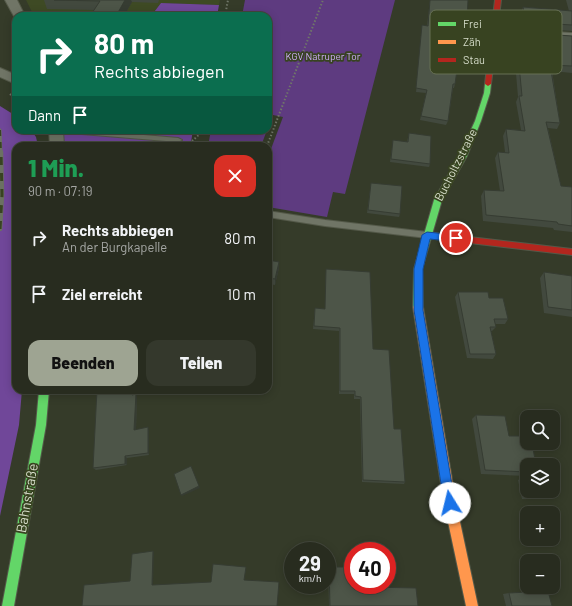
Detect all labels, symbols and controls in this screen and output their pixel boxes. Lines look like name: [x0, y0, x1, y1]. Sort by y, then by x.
legend: [430, 10, 562, 74]
text: Frei: [463, 17, 482, 30]
text: 80 m: [94, 26, 154, 60]
icon: right: [28, 28, 80, 80]
text: Zäh: [463, 35, 481, 48]
park label: KGV Natruper Tor: [286, 50, 361, 62]
text: Stau: [463, 53, 485, 66]
text: Rechts abbiegen: [94, 60, 224, 82]
icon: arrive: [69, 104, 91, 126]
text: Dann: [28, 106, 61, 124]
street label: Bucholtzstraße: [431, 126, 479, 203]
text: 1 Min.: [28, 153, 84, 182]
button: close: [214, 155, 256, 197]
text: 90 m · 07:19: [28, 183, 93, 199]
text: Rechts abbiegen: [62, 221, 173, 239]
pin: [439, 221, 473, 255]
icon: right: [28, 227, 50, 249]
icon: arrive: [445, 227, 467, 249]
text: 80 m: [224, 229, 256, 247]
text: An der Burgkapelle: [62, 239, 167, 255]
icon: arrive: [28, 283, 50, 305]
text: Ziel erreicht: [62, 285, 143, 303]
text: 10 m: [227, 285, 256, 303]
button: Beenden: [28, 340, 138, 386]
button: Teilen: [146, 340, 256, 386]
map controls: [520, 410, 560, 594]
button: search: [520, 410, 560, 450]
button: layers: [520, 458, 560, 498]
street label: Bahnstraße: [12, 462, 41, 534]
position arrow: [429, 482, 471, 524]
button: +: [520, 506, 560, 546]
speed limit sign: 40: [344, 542, 396, 594]
text: 29: [299, 551, 321, 575]
button: −: [520, 554, 560, 594]
text: km/h: [299, 572, 321, 584]

